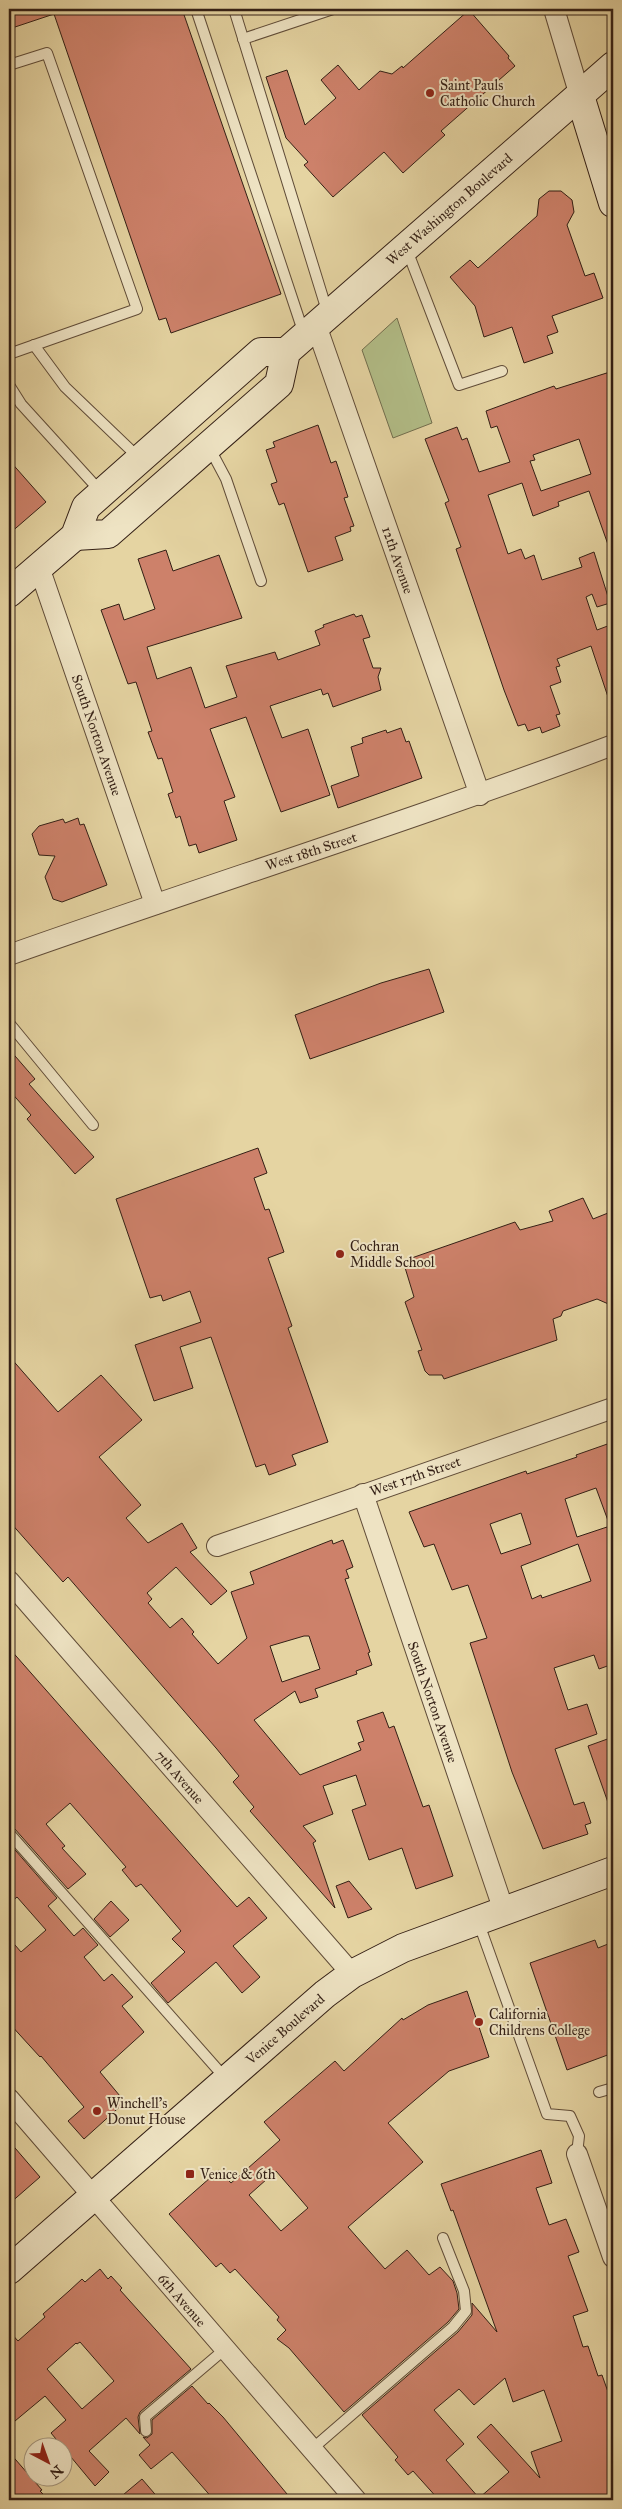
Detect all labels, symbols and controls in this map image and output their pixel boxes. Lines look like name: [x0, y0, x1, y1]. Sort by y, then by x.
place label: Saint Pauls Catholic Church: [440, 77, 536, 110]
marker: Saint Pauls Catholic Church: [424, 87, 436, 99]
street label: West Washington Boulevard: [383, 150, 516, 269]
street label: 12th Avenue: [378, 524, 417, 596]
street label: South Norton Avenue: [68, 672, 125, 798]
street label: West 18th Street: [263, 829, 359, 874]
place label: Cochran Middle School: [350, 1238, 435, 1271]
marker: Cochran Middle School: [334, 1248, 346, 1260]
street label: West 17th Street: [367, 1453, 463, 1500]
street label: South Norton Avenue: [404, 1639, 461, 1765]
street label: 7th Avenue: [152, 1747, 208, 1808]
street label: Venice Boulevard: [242, 1991, 328, 2069]
place label: California Childrens College: [489, 2006, 590, 2039]
marker: California Childrens College: [473, 2016, 485, 2028]
place label: Winchell's Donut House: [107, 2095, 186, 2128]
marker: Winchell's Donut House: [91, 2105, 103, 2117]
place label: Venice & 6th: [199, 2166, 276, 2183]
marker: Venice & 6th: [184, 2168, 196, 2180]
street label: 6th Avenue: [154, 2270, 209, 2331]
north arrow: [22, 2436, 72, 2486]
text: N: [46, 2461, 66, 2482]

